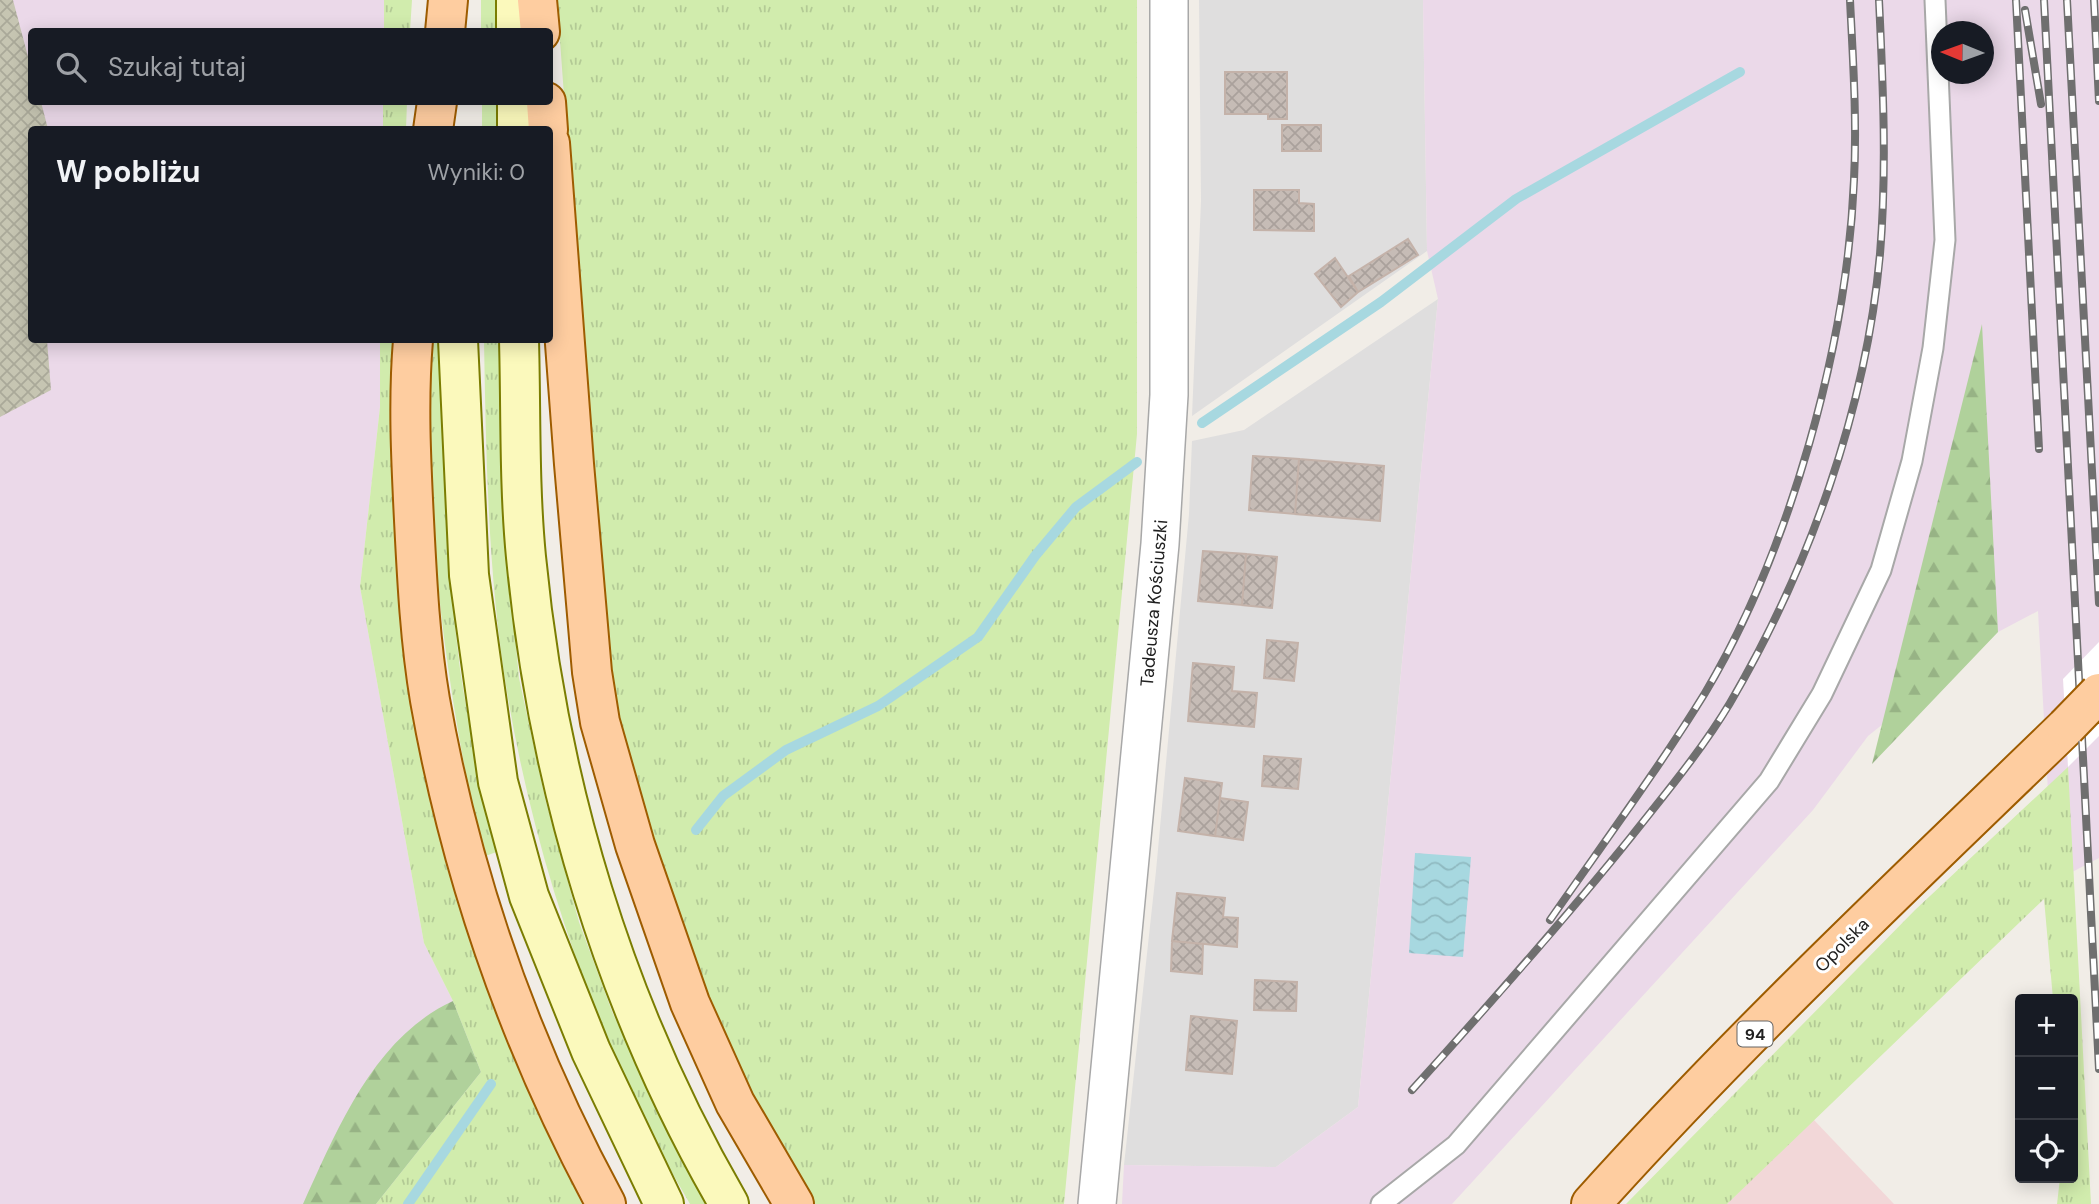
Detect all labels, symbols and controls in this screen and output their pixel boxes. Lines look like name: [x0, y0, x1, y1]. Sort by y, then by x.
north arrow: [1931, 21, 1994, 84]
search box: [28, 28, 553, 105]
icon: search: [52, 48, 90, 86]
text: Szukaj tutaj: [108, 50, 246, 84]
text: W pobliżu: [56, 152, 201, 191]
text: Wyniki: 0: [428, 157, 525, 187]
street label: Tadeusza Kościuszki: [1135, 519, 1173, 687]
street label: Opolska: [1810, 913, 1874, 977]
map controls: [2015, 994, 2078, 1183]
button: +: [2015, 994, 2078, 1057]
road number: 94: [1738, 1022, 1772, 1046]
button: −: [2015, 1057, 2078, 1120]
button: locate: [2015, 1120, 2078, 1183]

